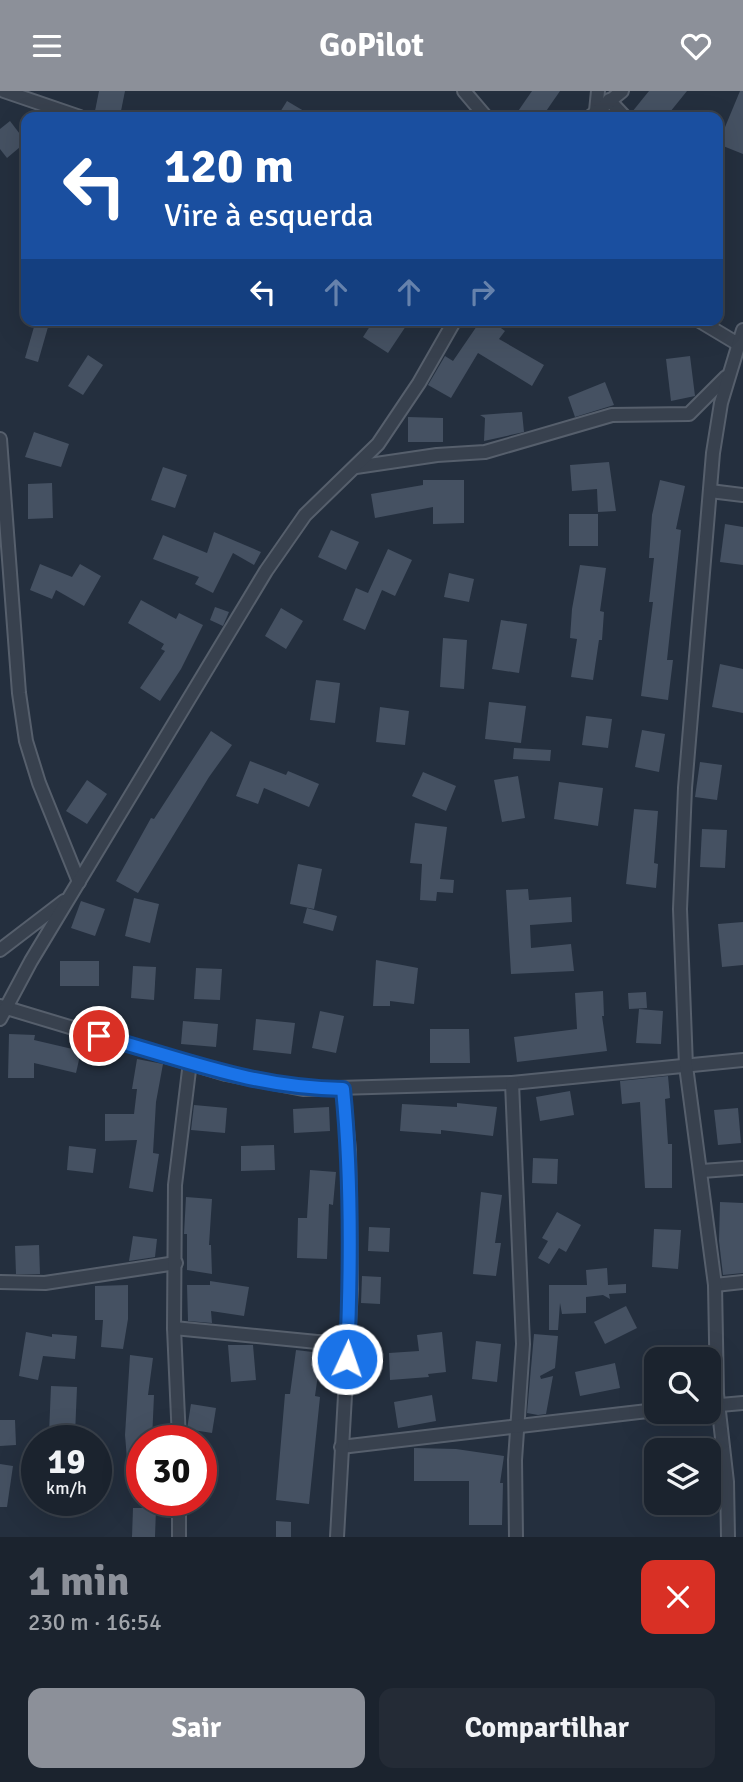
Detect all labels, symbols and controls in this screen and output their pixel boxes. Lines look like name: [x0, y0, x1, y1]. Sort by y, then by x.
text: GoPilot: [319, 26, 424, 65]
icon: menu: [28, 27, 66, 65]
icon: heart: [677, 27, 715, 65]
text: 120 m: [164, 136, 294, 196]
icon: left: [49, 140, 140, 231]
text: Vire à esquerda: [164, 196, 374, 235]
icon: left: [244, 273, 282, 311]
icon: ahead: [317, 273, 355, 311]
icon: ahead: [390, 273, 428, 311]
icon: right: [463, 273, 501, 311]
pin: [69, 1006, 129, 1066]
icon: arrive: [80, 1017, 118, 1055]
position arrow: [310, 1322, 384, 1396]
map controls: [644, 1347, 721, 1515]
button: search: [644, 1347, 721, 1424]
speed limit sign: 30: [126, 1425, 217, 1516]
button: layers: [644, 1438, 721, 1515]
text: 19: [48, 1440, 85, 1483]
text: km/h: [46, 1477, 87, 1499]
text: 1 min: [28, 1556, 129, 1607]
button: close: [641, 1560, 715, 1634]
text: 230 m · 16:54: [28, 1608, 162, 1637]
button: Sair: [28, 1688, 365, 1768]
button: Compartilhar: [379, 1688, 715, 1768]

